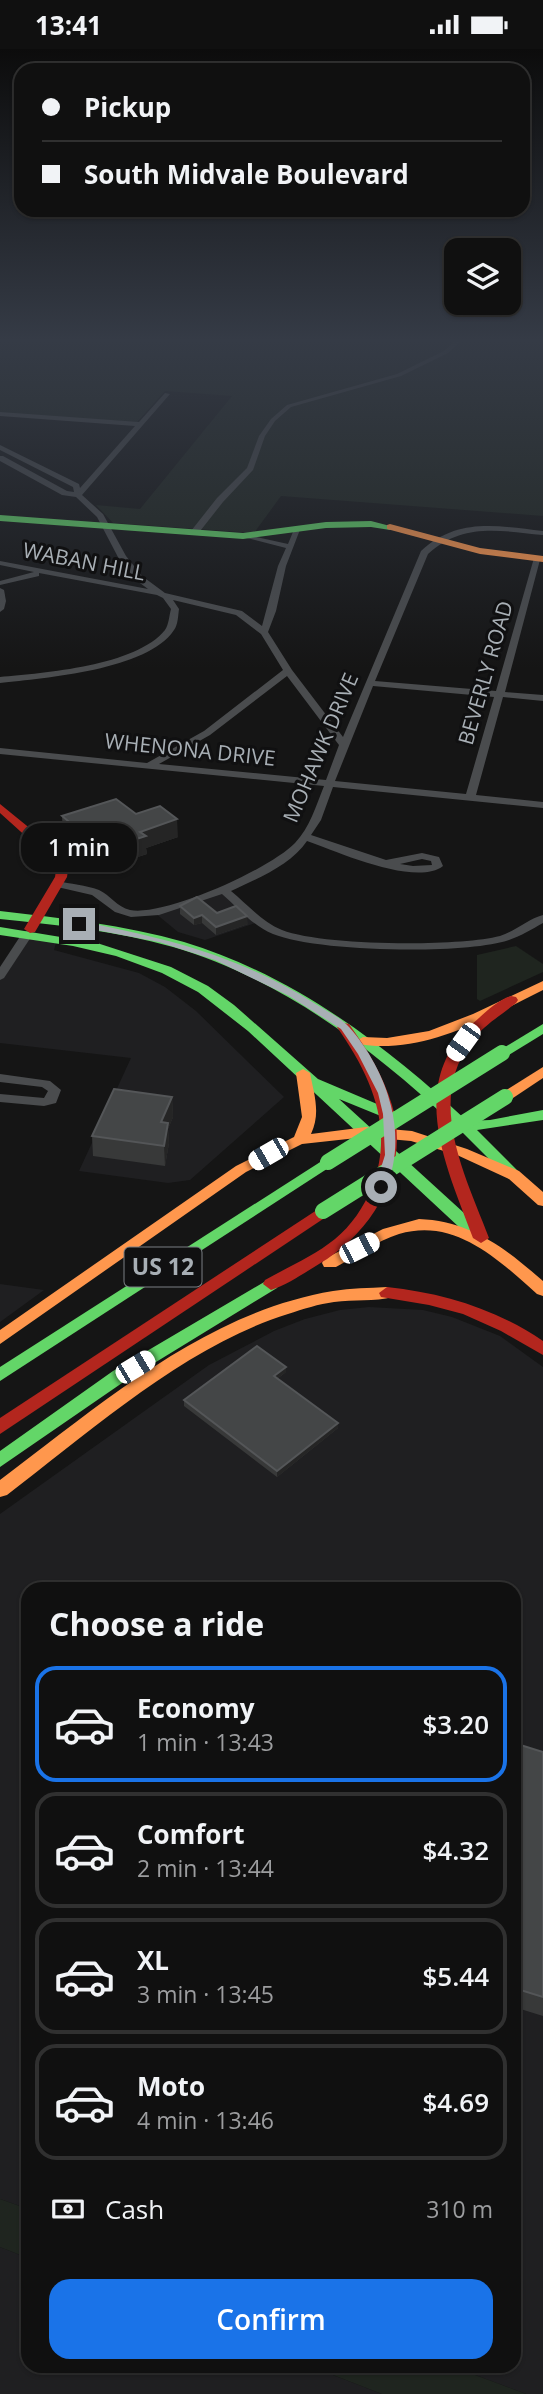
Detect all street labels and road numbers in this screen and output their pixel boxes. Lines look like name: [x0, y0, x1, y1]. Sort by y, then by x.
street label: WABAN HILL: [21, 535, 148, 587]
street label: BEVERLY ROAD: [451, 598, 519, 748]
street label: MOHAWK DRIVE: [276, 669, 364, 827]
street label: WHENONA DRIVE: [103, 726, 277, 772]
road number: US 12: [124, 1247, 202, 1287]

